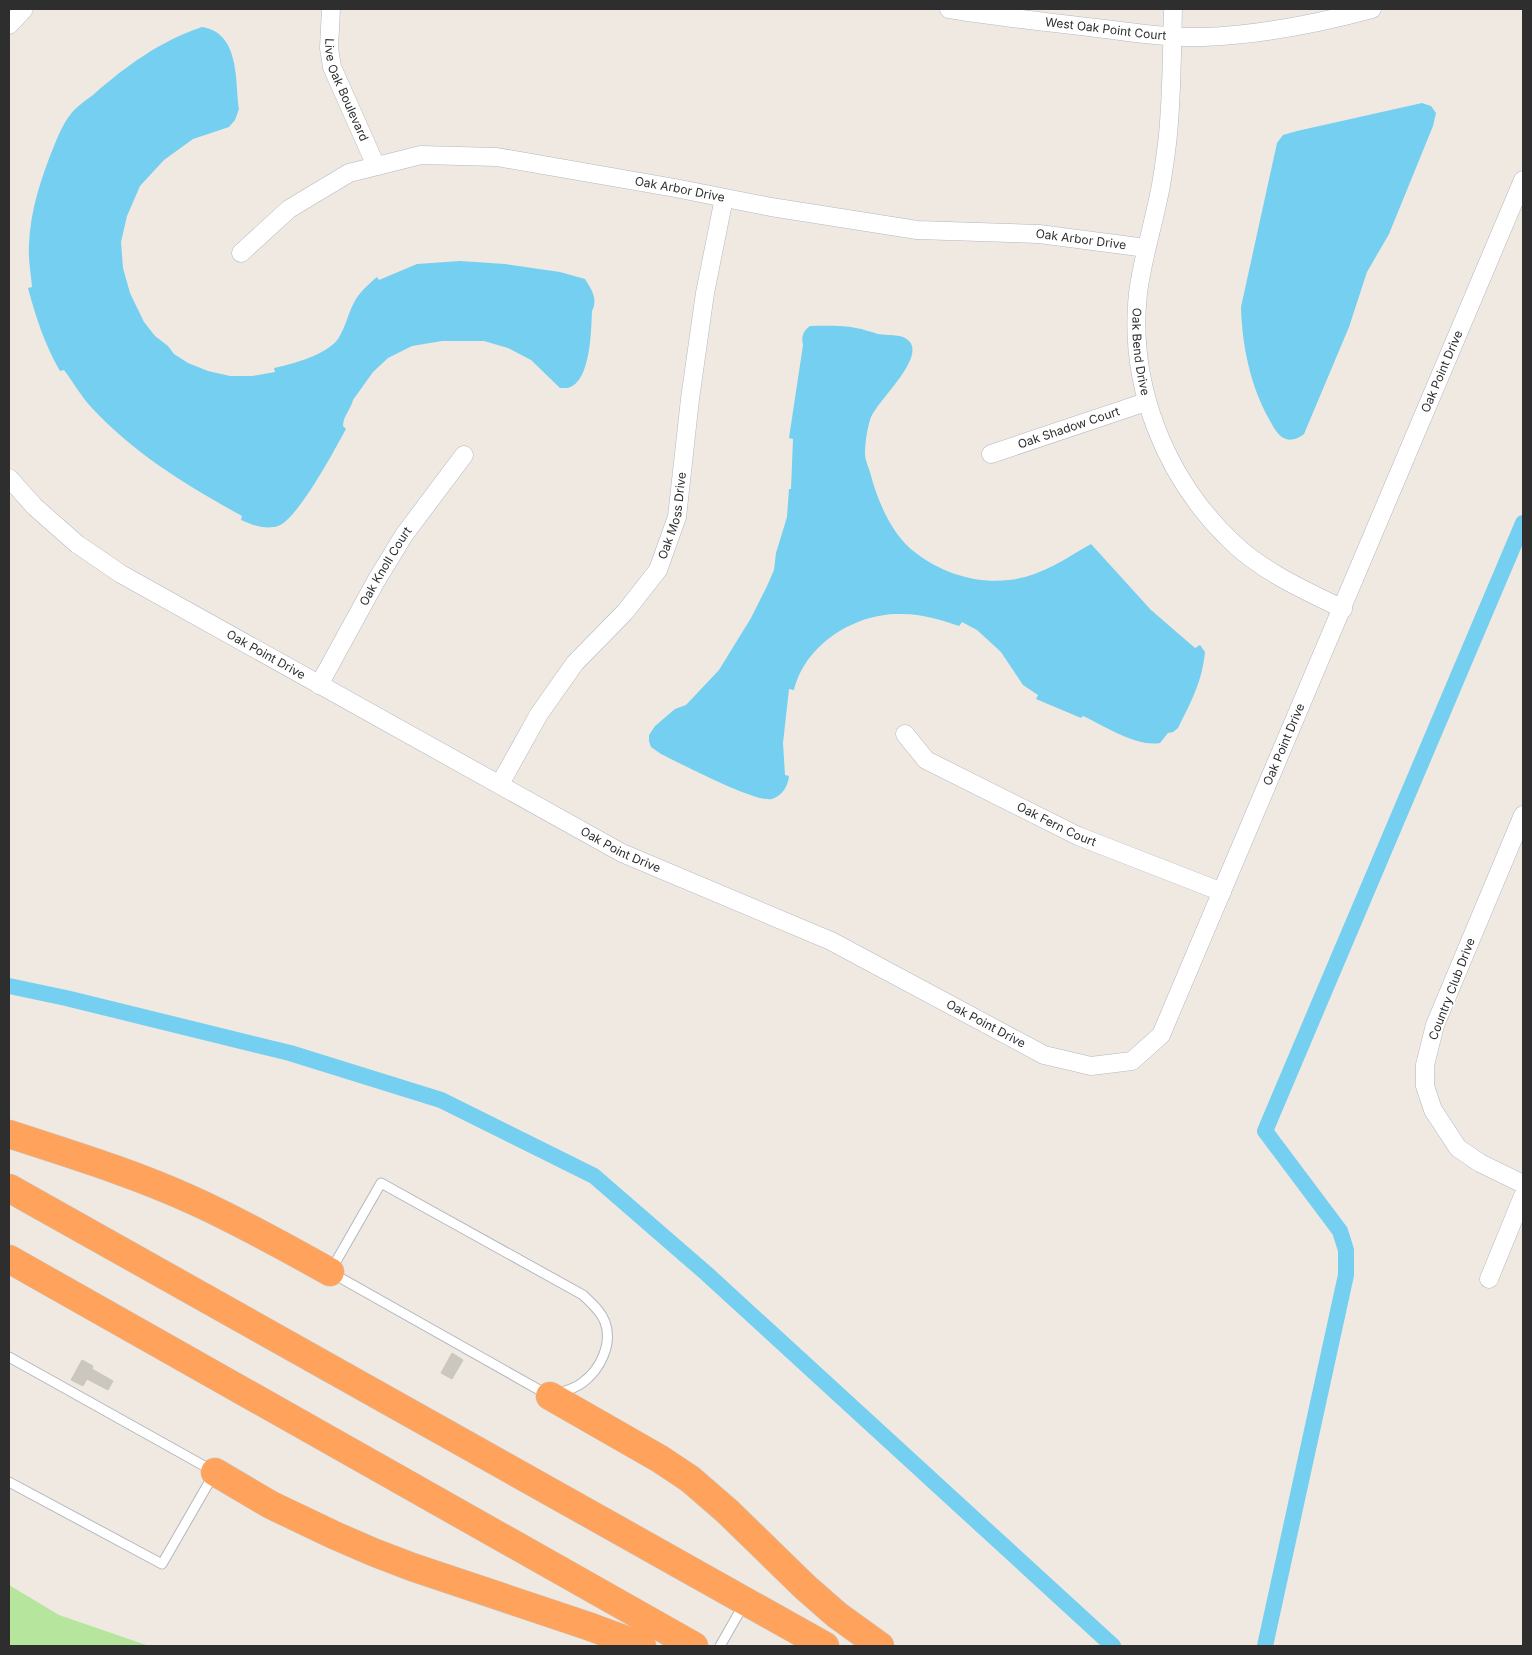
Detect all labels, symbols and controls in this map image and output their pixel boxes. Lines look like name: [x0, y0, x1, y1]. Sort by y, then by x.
street label: West Oak Point Court: [1044, 14, 1167, 43]
street label: Live Oak Boulevard: [322, 38, 372, 143]
street label: Oak Arbor Drive: [634, 173, 726, 205]
street label: Oak Arbor Drive: [1035, 226, 1127, 252]
street label: Oak Bend Drive: [1129, 307, 1153, 397]
street label: Oak Point Drive: [1417, 328, 1465, 415]
street label: Oak Shadow Court: [1016, 403, 1122, 452]
street label: Oak Moss Drive: [654, 471, 689, 561]
street label: Oak Knoll Court: [356, 524, 415, 608]
street label: Oak Point Drive: [224, 626, 308, 682]
street label: Oak Point Drive: [1260, 701, 1308, 788]
street label: Oak Fern Court: [1014, 799, 1099, 849]
street label: Oak Point Drive: [578, 823, 663, 875]
street label: Country Club Drive: [1425, 936, 1478, 1042]
street label: Oak Point Drive: [944, 996, 1028, 1051]

